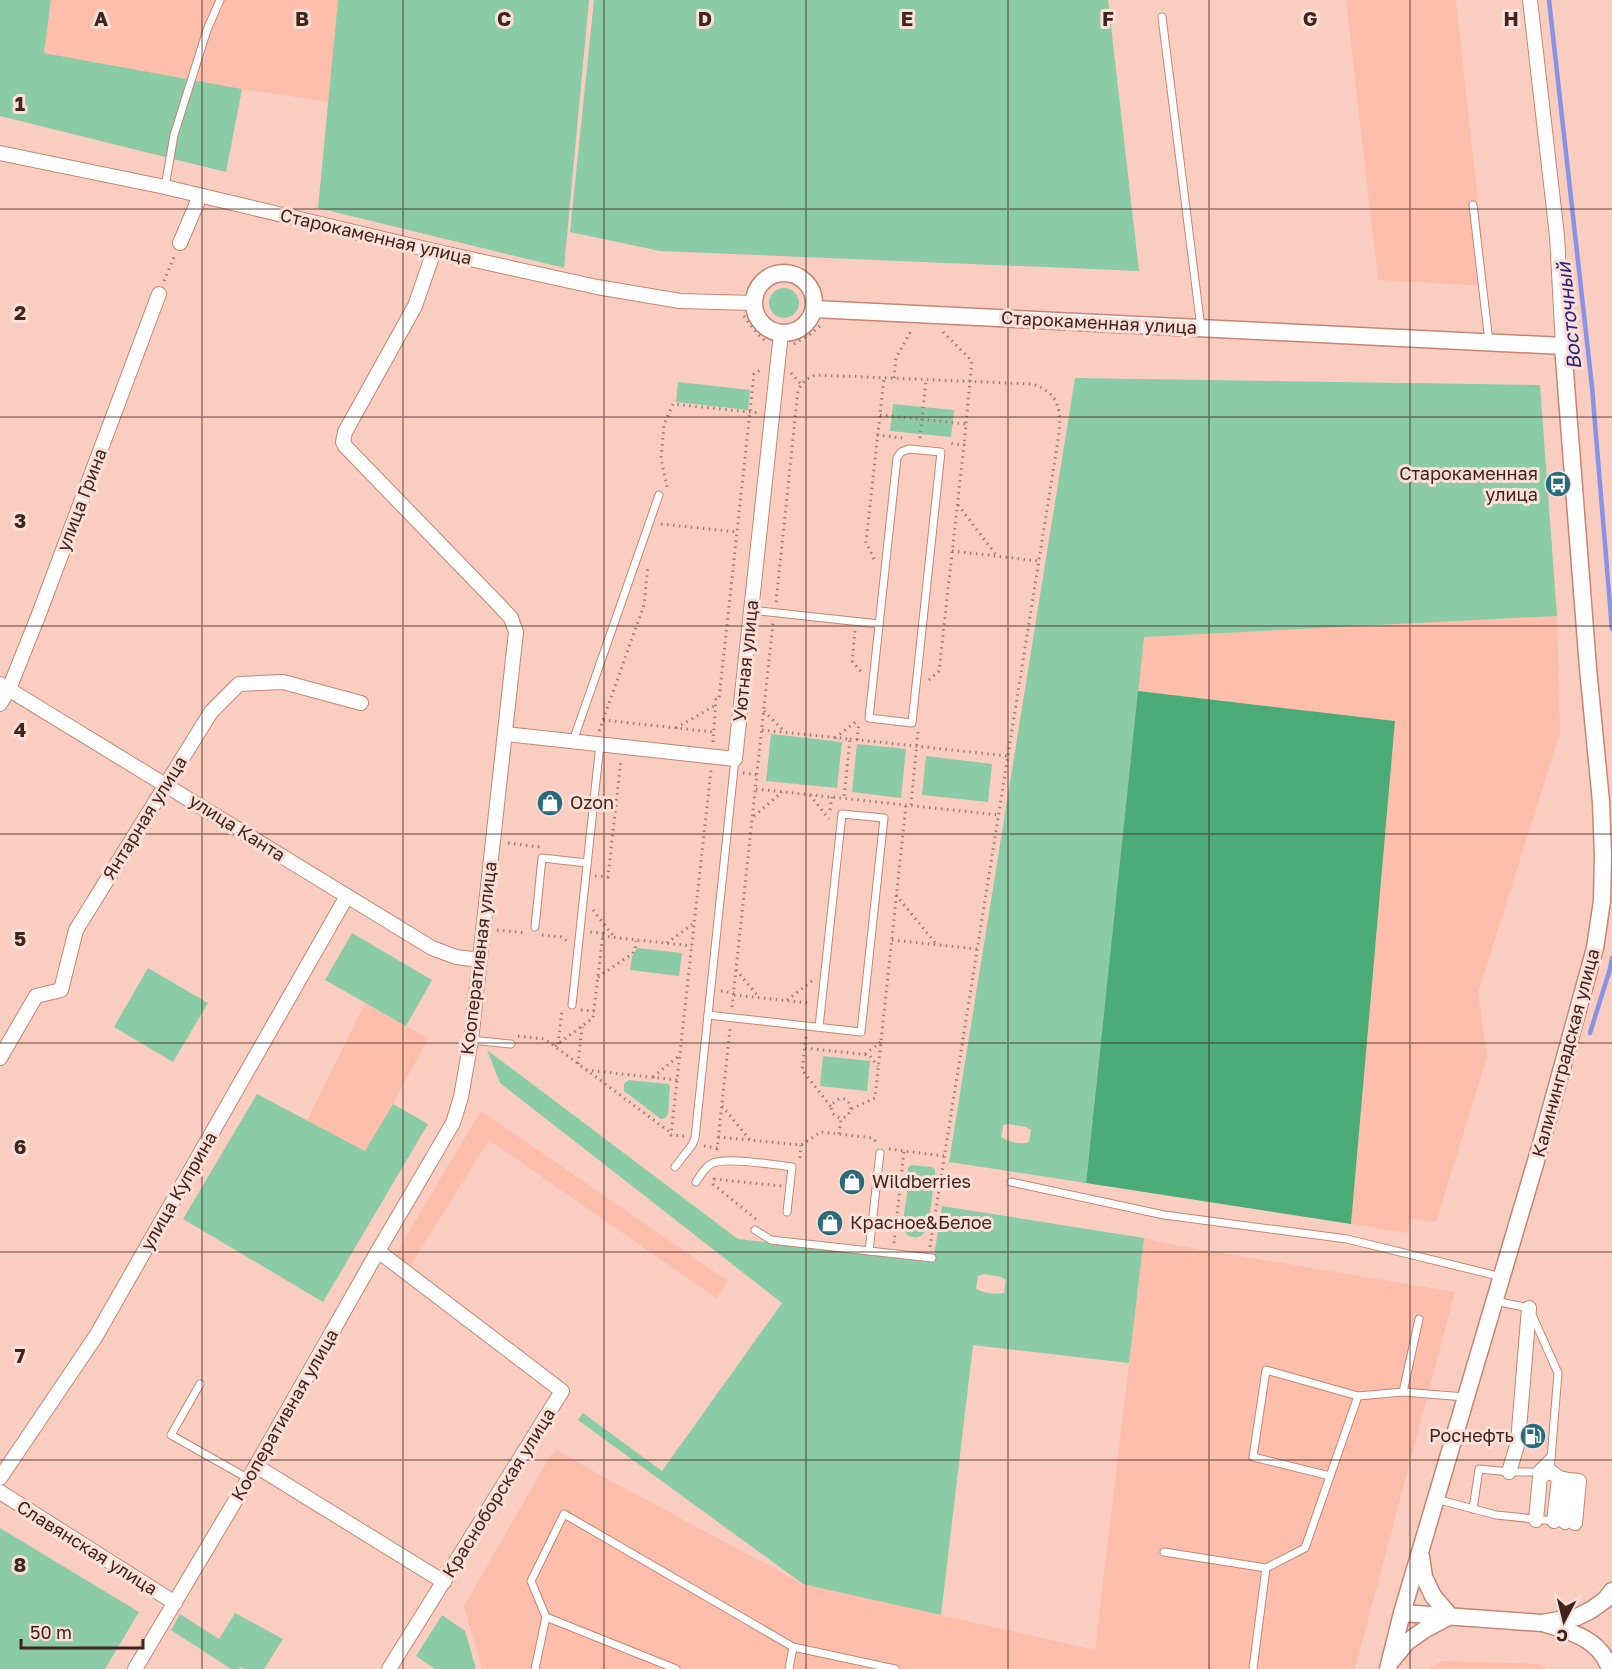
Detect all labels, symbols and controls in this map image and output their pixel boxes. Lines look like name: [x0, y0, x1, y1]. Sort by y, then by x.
text: A: [94, 6, 108, 30]
text: B: [295, 6, 309, 30]
text: C: [497, 6, 511, 30]
text: D: [698, 6, 712, 30]
text: E: [901, 6, 913, 30]
text: F: [1102, 6, 1114, 30]
text: G: [1303, 6, 1317, 30]
text: H: [1503, 6, 1519, 30]
text: 1: [15, 91, 25, 115]
street label: Старокаменная улица: [278, 203, 474, 269]
water label: Восточный: [1550, 259, 1586, 371]
text: 2: [14, 300, 26, 324]
street label: Старокаменная улица: [1001, 306, 1198, 338]
street label: улица Грина: [51, 445, 111, 554]
place label: Старокаменная улица: [1399, 462, 1538, 505]
bus stop icon: Старокаменная улица: [1543, 469, 1573, 499]
text: 3: [14, 508, 26, 532]
street label: Уютная улица: [728, 599, 762, 723]
text: 4: [14, 717, 26, 741]
street label: Янтарная улица: [97, 752, 191, 883]
shop icon: Ozon: [535, 788, 565, 818]
street label: улица Канта: [185, 789, 290, 865]
place label: Ozon: [570, 791, 614, 813]
street label: Кооперативная улица: [455, 860, 501, 1056]
text: 5: [14, 926, 26, 950]
street label: Калининградская улица: [1527, 946, 1603, 1159]
street label: улица Куприна: [135, 1127, 221, 1254]
text: 6: [14, 1134, 26, 1158]
shop icon: Wildberries: [837, 1167, 867, 1197]
place label: Wildberries: [872, 1170, 971, 1192]
shop icon: Красное&Белое: [815, 1208, 845, 1238]
place label: Красное&Белое: [850, 1211, 992, 1233]
street label: Кооперативная улица: [226, 1325, 342, 1504]
text: 7: [15, 1343, 26, 1367]
street label: Красноборская улица: [437, 1404, 559, 1581]
fuel station icon: Роснефть: [1518, 1421, 1548, 1451]
place label: Роснефть: [1429, 1424, 1514, 1446]
street label: Славянская улица: [13, 1495, 162, 1599]
text: 8: [14, 1552, 26, 1576]
north arrow: [1534, 1591, 1594, 1651]
scale bar: [21, 1612, 142, 1650]
text: 50 m: [30, 1621, 72, 1643]
text: С: [1555, 1625, 1569, 1647]

